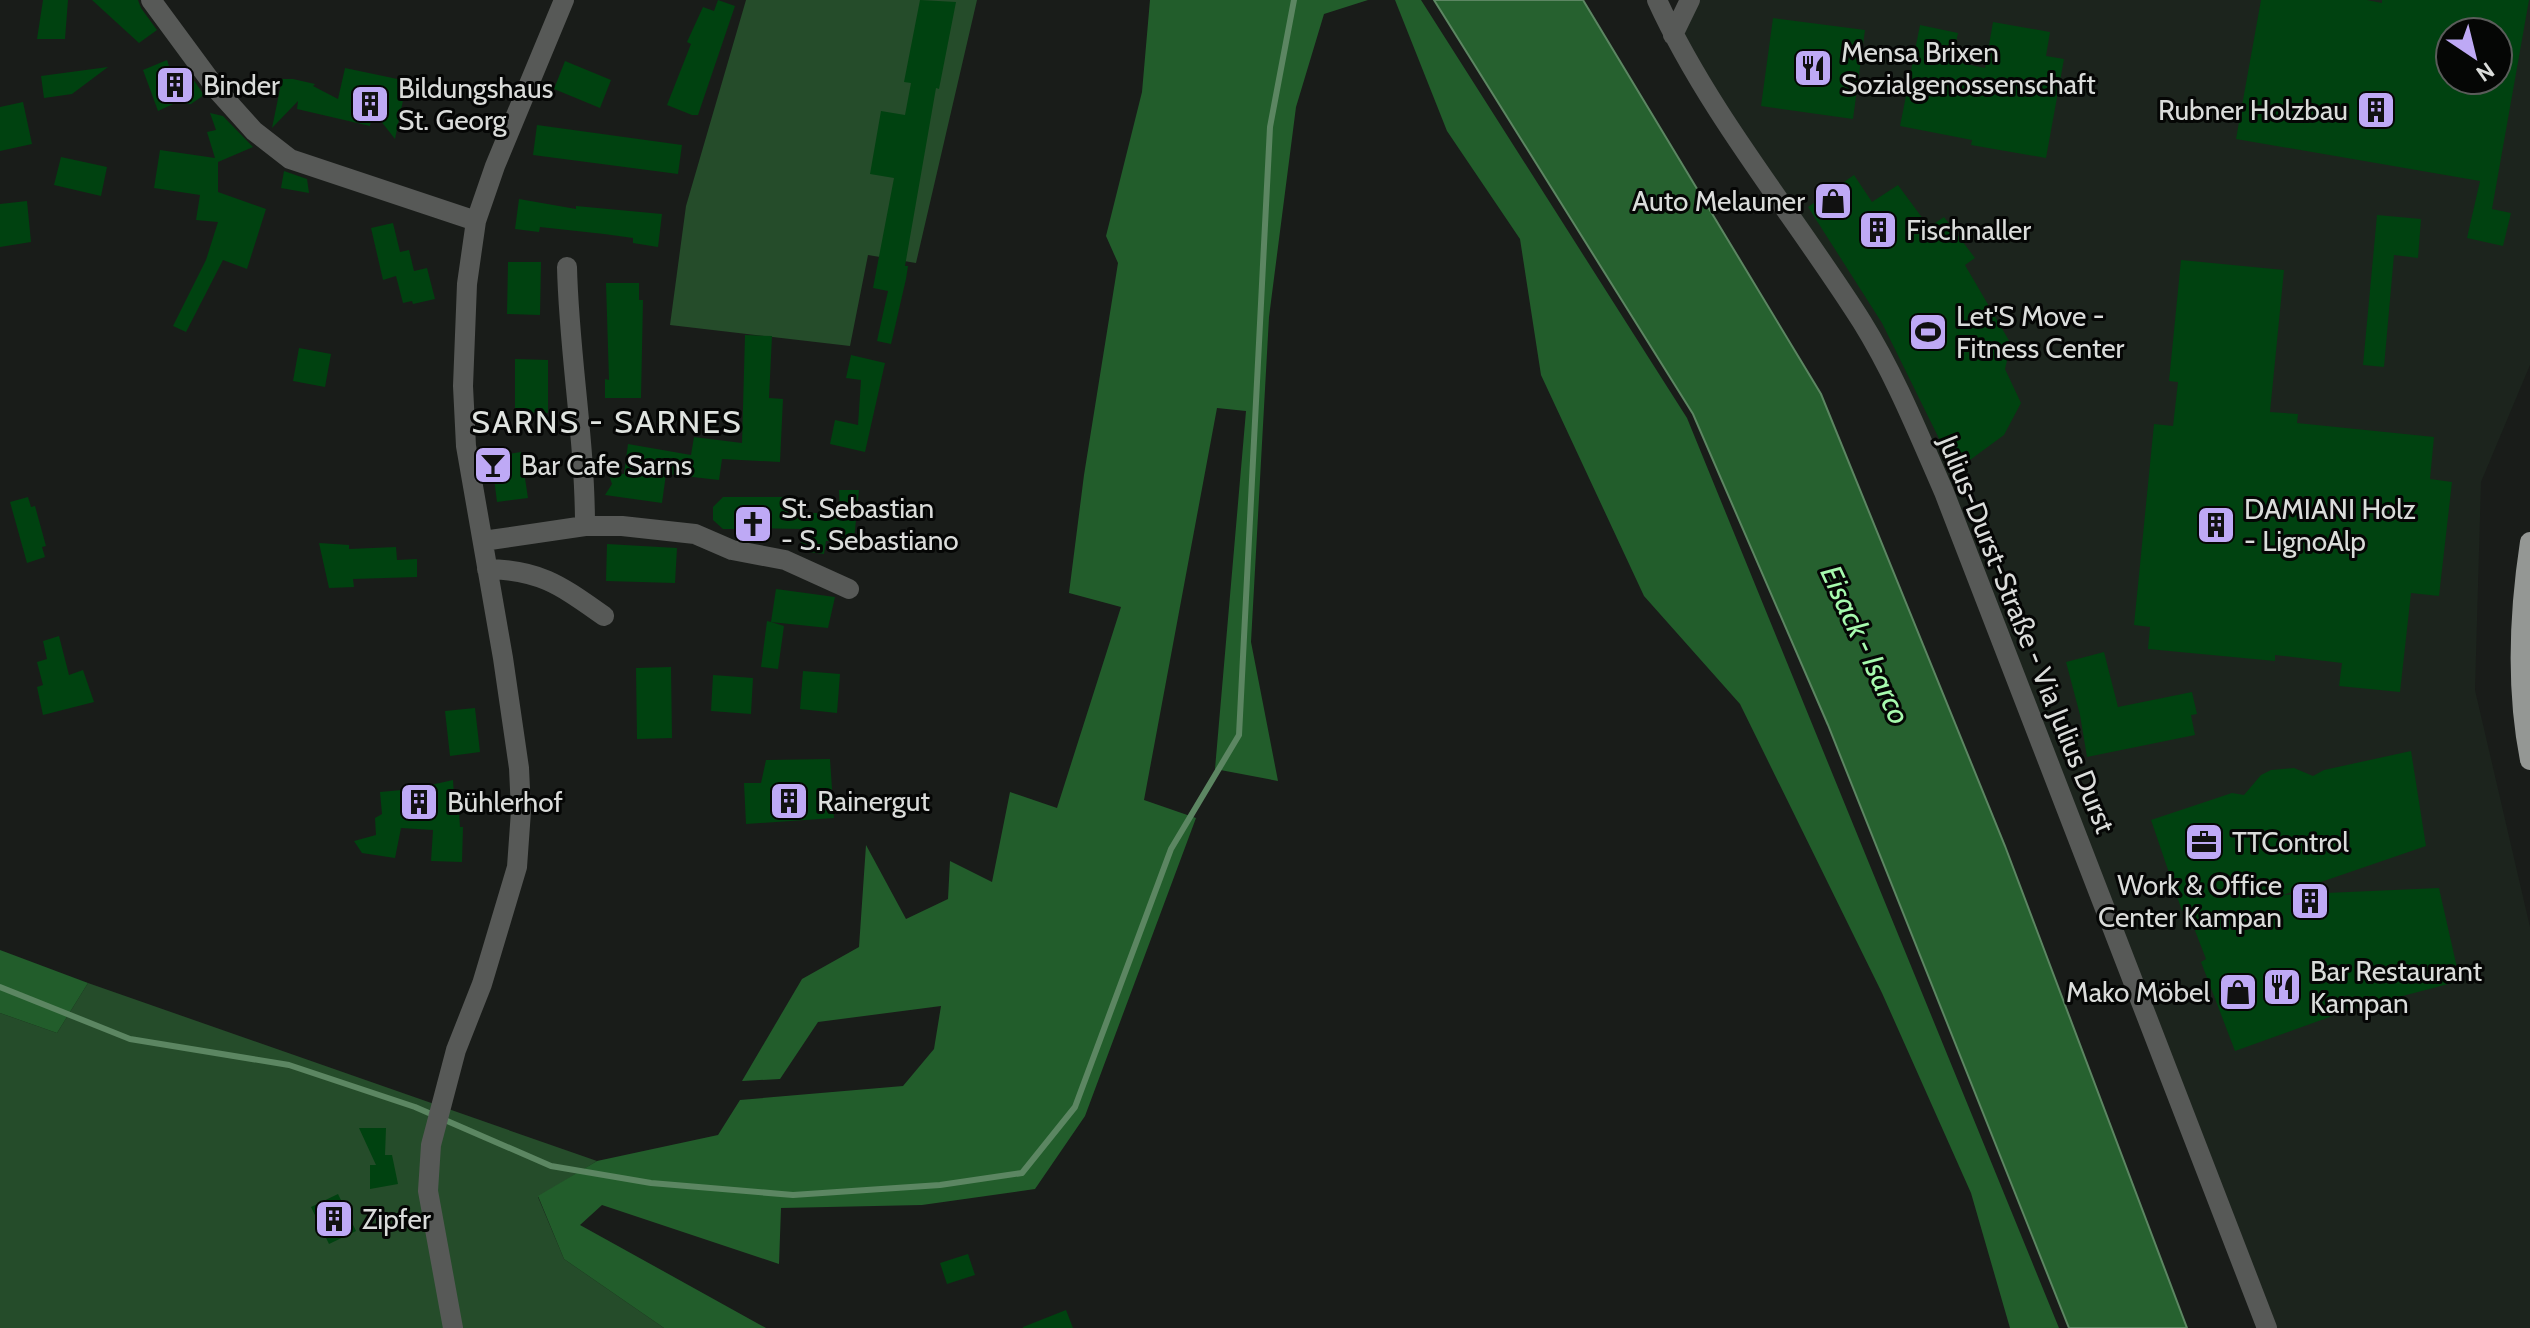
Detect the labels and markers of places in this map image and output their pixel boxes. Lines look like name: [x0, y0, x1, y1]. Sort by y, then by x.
place label: Mensa Brixen Sozialgenossenschaft: [1841, 35, 2096, 101]
restaurant icon: Mensa Brixen Sozialgenossenschaft: [1792, 47, 1834, 89]
building icon: Binder: [154, 64, 196, 106]
place label: Binder: [203, 68, 280, 102]
place label: Bildungshaus St. Georg: [398, 71, 553, 137]
building icon: Bildungshaus St. Georg: [349, 83, 391, 125]
building icon: Rubner Holzbau: [2355, 89, 2397, 131]
place label: Rubner Holzbau: [2158, 93, 2348, 127]
shop icon: Auto Melauner: [1812, 180, 1854, 222]
place label: Auto Melauner: [1632, 184, 1805, 218]
building icon: Fischnaller: [1857, 209, 1899, 251]
place label: Fischnaller: [1906, 213, 2031, 247]
place label: Let'S Move - Fitness Center: [1956, 299, 2125, 365]
sports icon: Let'S Move - Fitness Center: [1907, 311, 1949, 353]
bar icon: Bar Cafe Sarns: [472, 444, 514, 486]
place label: Bar Cafe Sarns: [521, 448, 692, 482]
place label: St. Sebastian - S. Sebastiano: [781, 491, 959, 557]
place label: DAMIANI Holz - LignoAlp: [2244, 492, 2416, 558]
church icon: St. Sebastian - S. Sebastiano: [732, 503, 774, 545]
building icon: DAMIANI Holz - LignoAlp: [2195, 504, 2237, 546]
building icon: Rainergut: [768, 780, 810, 822]
building icon: Bühlerhof: [398, 781, 440, 823]
place label: Rainergut: [817, 784, 930, 818]
place label: Bühlerhof: [447, 785, 563, 819]
office icon: TTControl: [2183, 821, 2225, 863]
place label: TTControl: [2232, 825, 2349, 859]
place label: Work & Office Center Kampan: [2098, 868, 2282, 934]
building icon: Work & Office Center Kampan: [2289, 880, 2331, 922]
place label: Bar Restaurant Kampan: [2310, 954, 2482, 1020]
restaurant icon: Bar Restaurant Kampan: [2261, 966, 2303, 1008]
shop icon: Mako Möbel: [2217, 971, 2259, 1013]
place label: Mako Möbel: [2066, 975, 2210, 1009]
building icon: Zipfer: [313, 1198, 355, 1240]
place label: Zipfer: [362, 1202, 431, 1236]

